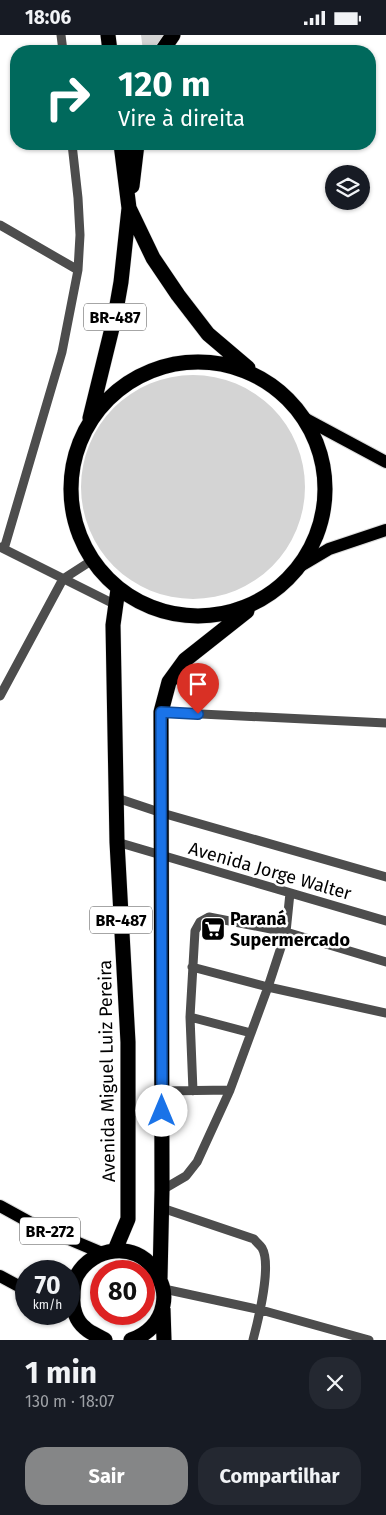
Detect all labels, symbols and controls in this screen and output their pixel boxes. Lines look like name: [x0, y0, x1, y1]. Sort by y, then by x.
text: 18:06: [25, 6, 71, 29]
text: 120 m: [118, 63, 211, 105]
icon: right: [35, 65, 100, 130]
text: Vire à direita: [118, 105, 245, 132]
map controls: [325, 165, 370, 210]
button: layers: [325, 165, 370, 210]
road number: BR-487: [84, 303, 146, 331]
pin: [177, 663, 219, 714]
icon: arrive: [184, 670, 212, 698]
street label: Avenida Jorge Walter: [186, 837, 354, 905]
road number: BR-487: [90, 907, 152, 933]
place label: Paraná Supermercado: [230, 908, 350, 951]
supermarket icon: Paraná Supermercado: [200, 916, 226, 942]
street label: Avenida Miguel Luiz Pereira: [94, 960, 120, 1182]
position arrow: [135, 1084, 187, 1136]
road number: BR-272: [20, 1217, 80, 1245]
speed limit sign: 80: [90, 1260, 155, 1325]
text: 70: [34, 1271, 61, 1301]
text: km/h: [33, 1298, 62, 1312]
text: 1 min: [25, 1355, 97, 1391]
button: close: [309, 1357, 361, 1409]
text: 130 m · 18:07: [25, 1392, 114, 1411]
button: Sair: [25, 1447, 188, 1505]
button: Compartilhar: [198, 1447, 361, 1505]

